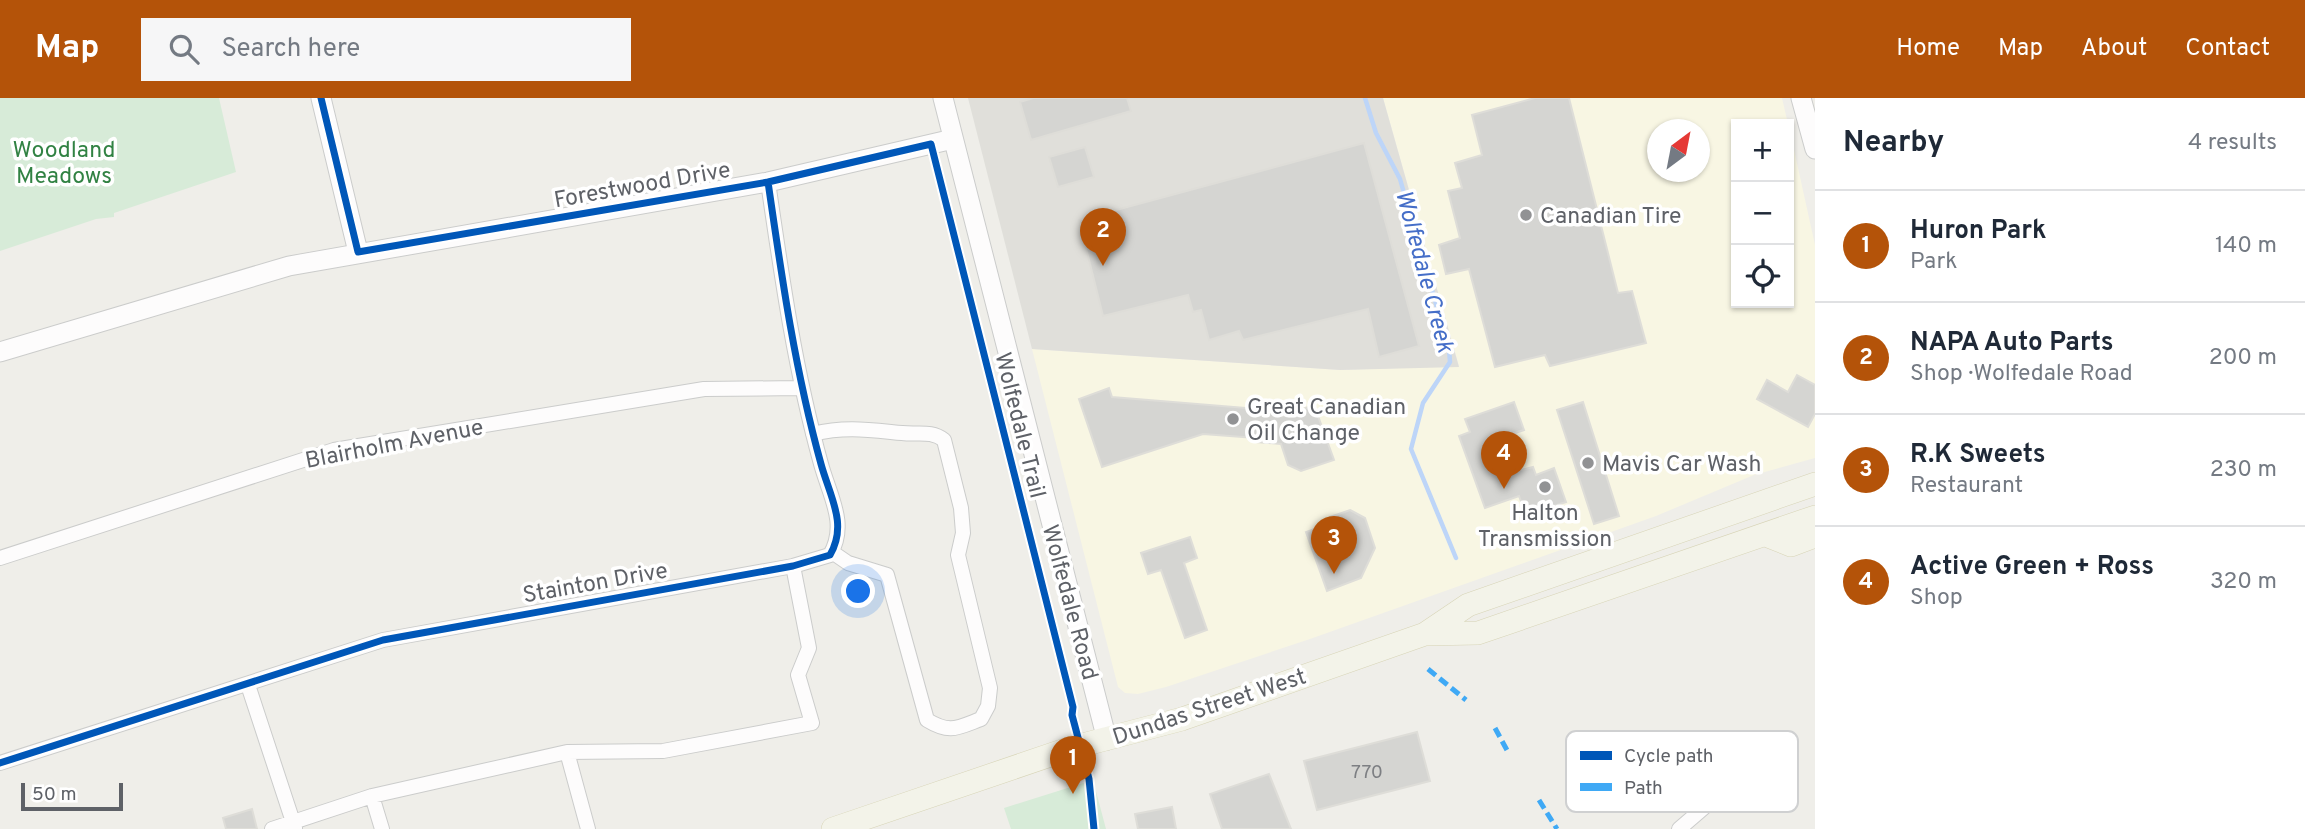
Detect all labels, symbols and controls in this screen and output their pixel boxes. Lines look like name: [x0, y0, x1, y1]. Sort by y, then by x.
search box: [141, 18, 631, 81]
text: Map: [35, 28, 99, 70]
icon: search: [165, 30, 203, 68]
text: Search here: [221, 33, 360, 66]
text: Home: [1896, 34, 1960, 64]
text: Map: [1998, 34, 2043, 64]
text: About: [2081, 34, 2147, 64]
text: Contact: [2185, 34, 2270, 64]
north arrow: [1647, 119, 1710, 182]
map controls: [1731, 119, 1794, 308]
button: +: [1731, 119, 1794, 182]
text: Nearby: [1843, 125, 1944, 162]
text: 4 results: [2188, 129, 2277, 158]
park label: Woodland Meadows: [13, 137, 115, 192]
street label: Forestwood Drive: [552, 157, 733, 216]
button: −: [1731, 182, 1794, 245]
water label: Wolfedale Creek: [1387, 187, 1459, 357]
place label: Canadian Tire: [1540, 203, 1681, 232]
marker: Canadian Tire: [1518, 207, 1534, 223]
pin: 2: [1080, 208, 1126, 266]
text: Huron Park: [1910, 215, 2047, 248]
text: 1: [1861, 232, 1871, 261]
text: 140 m: [2215, 232, 2277, 261]
button: locate: [1731, 245, 1794, 308]
text: Park: [1910, 248, 1957, 277]
text: NAPA Auto Parts: [1910, 327, 2114, 360]
text: 2: [1859, 344, 1873, 373]
text: 200 m: [2209, 344, 2277, 373]
street label: Wolfedale Trail: [986, 350, 1051, 502]
text: Shop · Wolfedale Road: [1910, 360, 2133, 389]
place label: Great Canadian Oil Change: [1247, 394, 1406, 449]
marker: Great Canadian Oil Change: [1225, 411, 1241, 427]
street label: Blairholm Avenue: [303, 414, 486, 477]
pin: 4: [1481, 431, 1527, 489]
text: R.K Sweets: [1910, 439, 2046, 472]
place label: Mavis Car Wash: [1602, 451, 1761, 480]
marker: Mavis Car Wash: [1580, 455, 1596, 471]
text: 3: [1859, 456, 1873, 485]
text: 230 m: [2210, 456, 2277, 485]
text: Restaurant: [1910, 472, 2023, 501]
marker: Halton Transmission: [1537, 479, 1553, 495]
place label: Halton Transmission: [1478, 500, 1612, 555]
pin: 3: [1311, 516, 1357, 574]
street label: Wolfedale Road: [1034, 522, 1103, 684]
text: Active Green + Ross: [1910, 551, 2154, 584]
street label: Stainton Drive: [521, 557, 670, 611]
text: 4: [1859, 568, 1873, 597]
text: 320 m: [2210, 568, 2277, 597]
your location: [841, 574, 875, 608]
text: Shop: [1910, 584, 1963, 613]
street label: Dundas Street West: [1109, 663, 1310, 753]
legend: [1566, 731, 1798, 812]
pin: 1: [1050, 736, 1096, 794]
text: Cycle path: [1624, 745, 1713, 769]
house number: 770: [1351, 761, 1383, 785]
text: Path: [1624, 777, 1663, 801]
scale bar: [21, 780, 122, 812]
text: 50 m: [32, 783, 77, 807]

